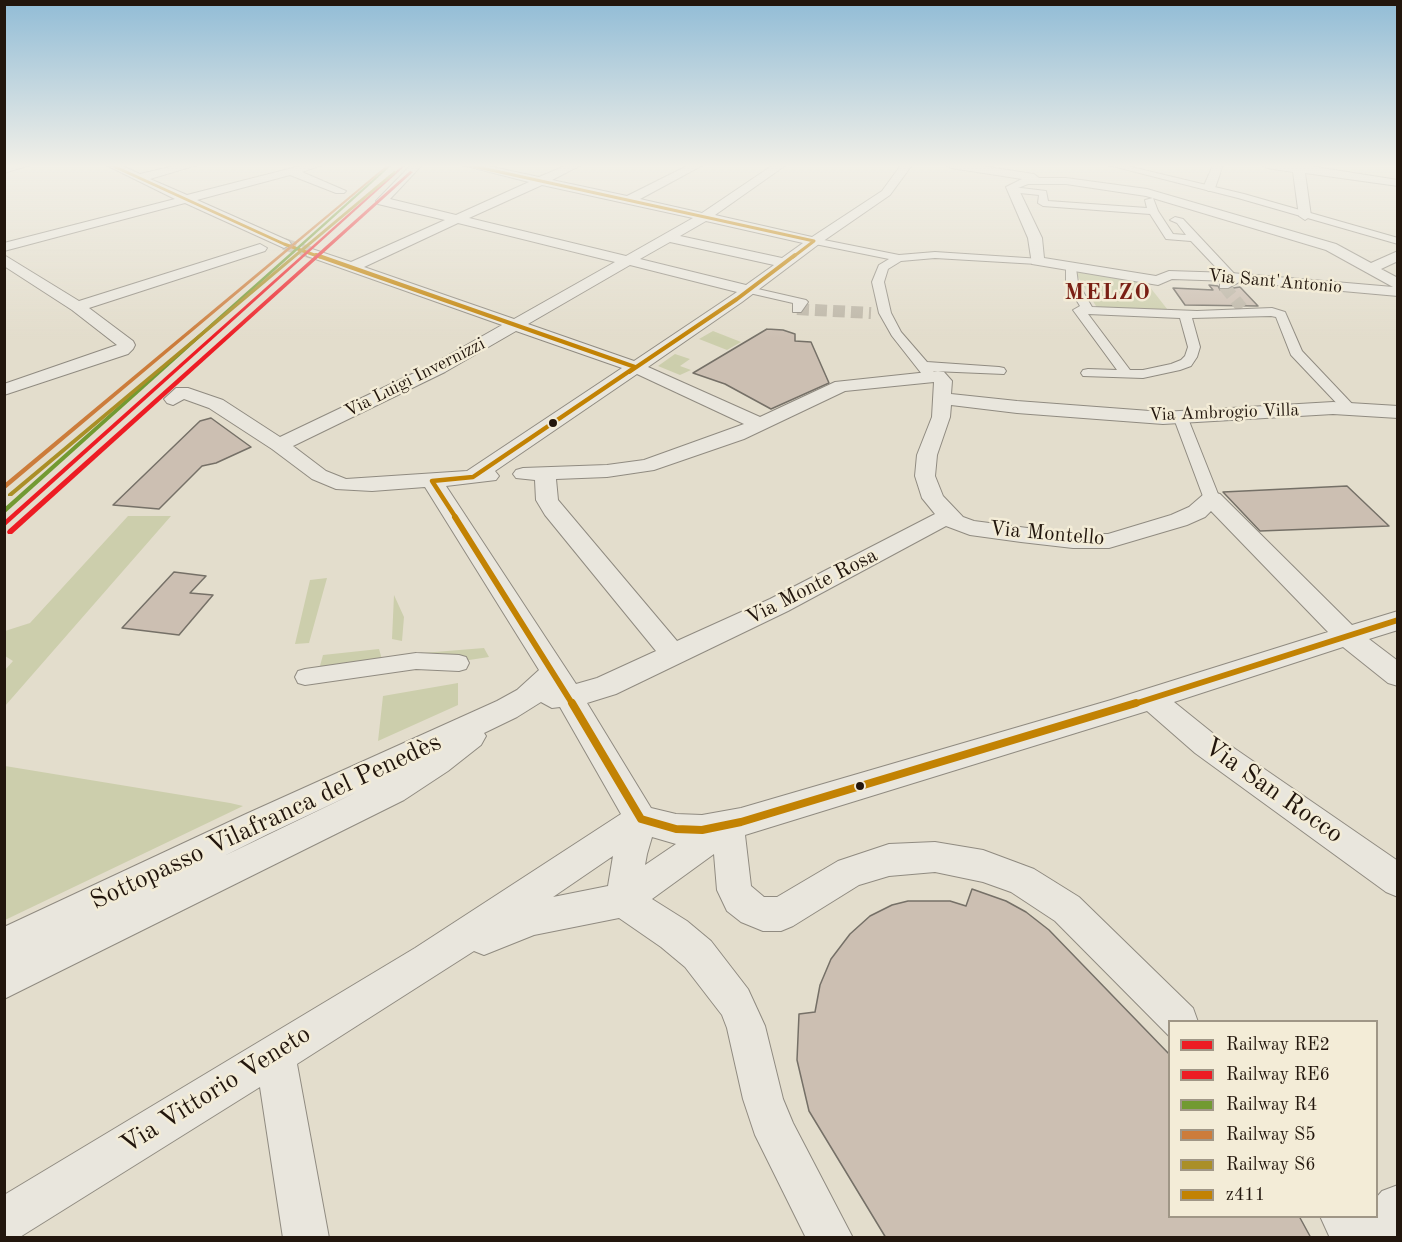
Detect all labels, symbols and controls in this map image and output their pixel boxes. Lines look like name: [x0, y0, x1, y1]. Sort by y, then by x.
street label: Via Sant'Antonio: [1207, 265, 1343, 299]
district label: MELZO: [1064, 280, 1152, 306]
street label: Via Luigi Invernizzi: [341, 333, 489, 423]
street label: Via Ambrogio Villa: [1148, 400, 1300, 426]
unlabelled marker: [547, 417, 559, 429]
street label: Via Montello: [988, 516, 1106, 552]
street label: Via Monte Rosa: [742, 543, 882, 631]
street label: Sottopasso Vilafranca del Penedès: [86, 727, 446, 917]
street label: Via San Rocco: [1197, 731, 1349, 851]
unlabelled marker: [854, 780, 866, 792]
street label: Via Vittorio Veneto: [115, 1019, 317, 1161]
legend: [1168, 1020, 1378, 1218]
text: Railway RE2: [1226, 1036, 1330, 1054]
text: Railway RE6: [1226, 1066, 1330, 1084]
text: Railway R4: [1226, 1096, 1317, 1114]
text: Railway S5: [1226, 1126, 1316, 1144]
text: Railway S6: [1226, 1156, 1316, 1174]
text: z411: [1226, 1186, 1265, 1204]

